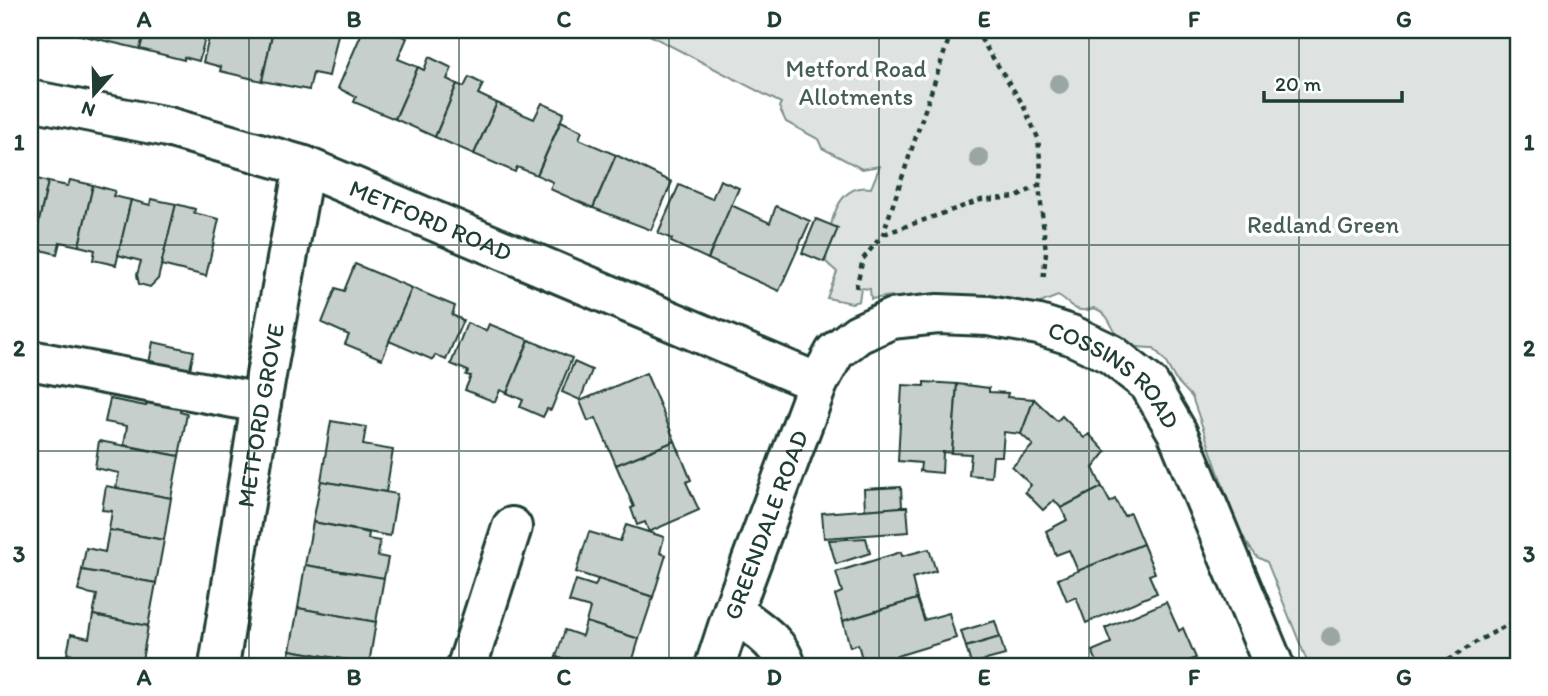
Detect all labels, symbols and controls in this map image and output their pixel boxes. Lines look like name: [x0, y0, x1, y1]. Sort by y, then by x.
text: A: [136, 5, 152, 33]
text: B: [347, 5, 362, 33]
text: C: [557, 5, 572, 33]
text: D: [766, 5, 782, 33]
text: E: [978, 5, 991, 33]
text: F: [1188, 5, 1201, 33]
text: G: [1396, 5, 1412, 33]
park label: Metford Road Allotments: [786, 54, 927, 111]
north arrow: [60, 60, 130, 130]
scale bar: [1264, 60, 1403, 104]
text: 20 m: [1275, 71, 1322, 96]
text: N: [78, 97, 98, 123]
text: 1: [14, 128, 25, 156]
text: 1: [1524, 128, 1535, 156]
street label: METFORD ROAD: [345, 173, 517, 267]
park label: Redland Green: [1247, 210, 1399, 239]
street label: COSSINS ROAD: [1045, 314, 1186, 434]
street label: METFORD GROVE: [230, 321, 290, 509]
text: 2: [13, 334, 26, 362]
text: 2: [1523, 334, 1536, 362]
street label: GREENDALE ROAD: [717, 426, 814, 623]
text: 3: [13, 540, 26, 568]
text: 3: [1523, 540, 1536, 568]
text: A: [136, 663, 152, 691]
text: B: [347, 663, 362, 691]
text: C: [557, 663, 572, 691]
text: D: [766, 663, 782, 691]
text: E: [978, 663, 991, 691]
text: F: [1188, 663, 1201, 691]
text: G: [1396, 663, 1412, 691]

